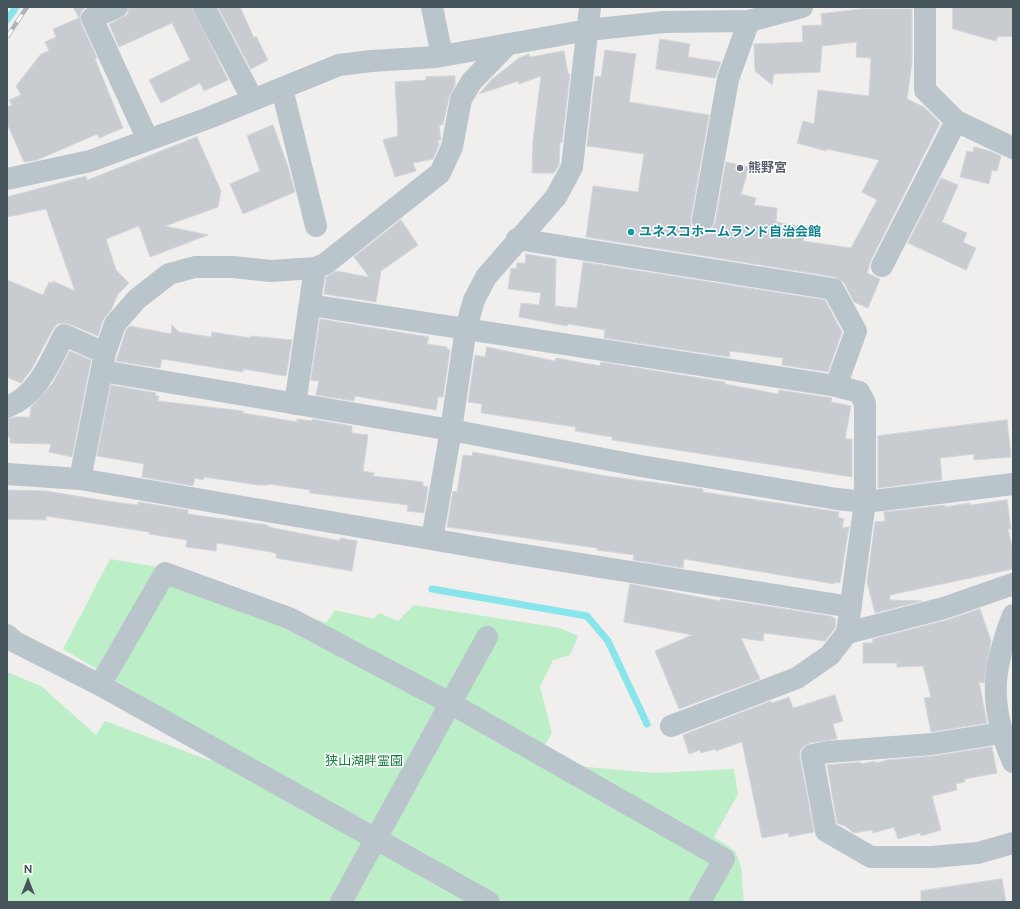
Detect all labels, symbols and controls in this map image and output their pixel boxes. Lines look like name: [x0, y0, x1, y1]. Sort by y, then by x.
place label: 熊野宮: [748, 160, 787, 176]
marker: 熊野宮: [735, 163, 745, 173]
place label: ユネスコホームランド自治会館: [639, 224, 821, 240]
marker: ユネスコホームランド自治会館: [626, 227, 636, 237]
park label: 狭山湖畔霊園: [325, 753, 403, 769]
north arrow: [8, 861, 48, 901]
text: N: [24, 863, 32, 875]

